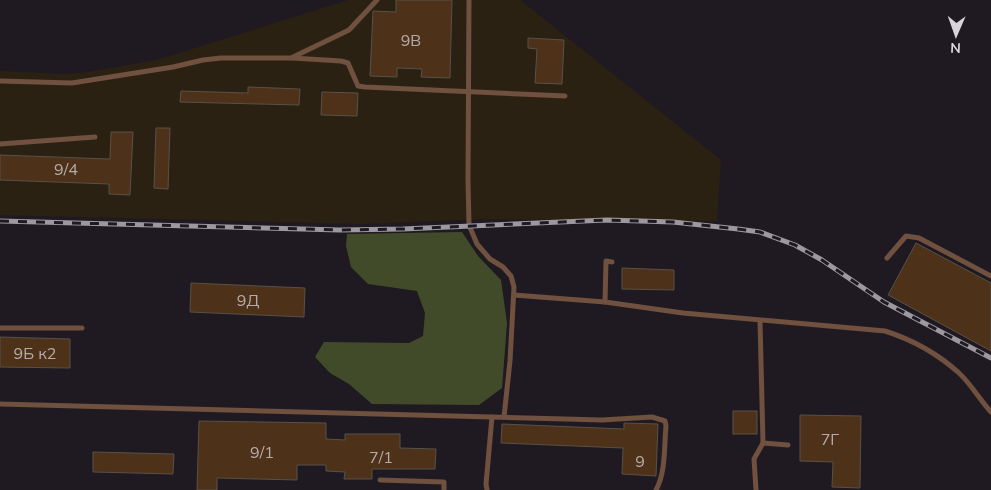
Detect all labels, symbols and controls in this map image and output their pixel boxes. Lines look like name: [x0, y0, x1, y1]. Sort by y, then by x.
north arrow: [931, 10, 981, 60]
house number: 9В: [401, 30, 421, 50]
text: N: [950, 39, 961, 57]
house number: 9/4: [54, 159, 78, 179]
house number: 9Д: [237, 290, 259, 310]
house number: 9Б к2: [14, 343, 56, 363]
house number: 7Г: [821, 429, 839, 449]
house number: 9/1: [250, 442, 274, 462]
house number: 7/1: [369, 447, 393, 467]
house number: 9: [635, 451, 645, 471]

